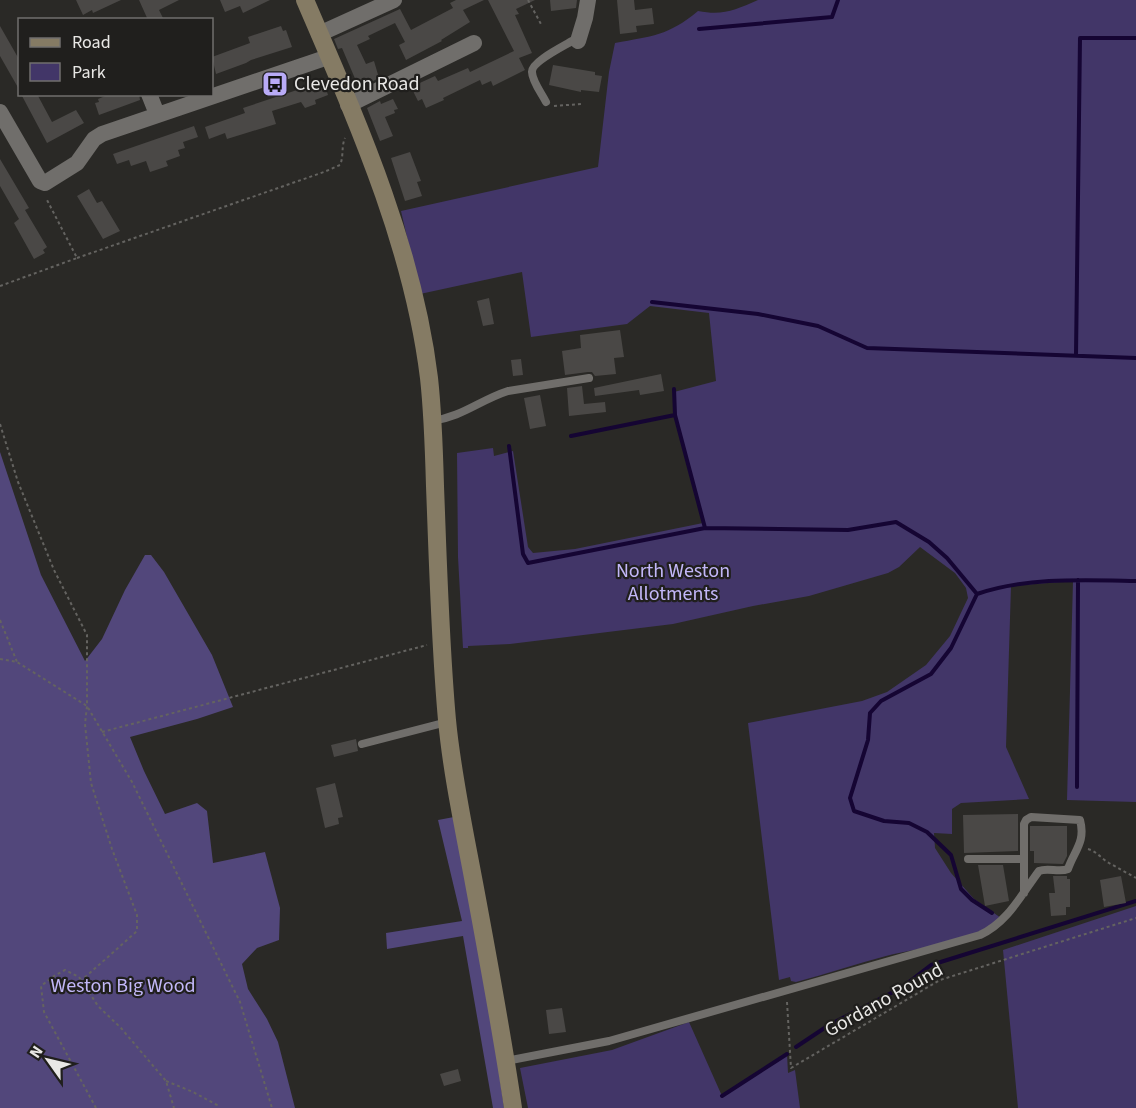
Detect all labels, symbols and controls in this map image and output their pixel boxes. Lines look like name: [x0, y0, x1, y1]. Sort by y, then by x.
legend: [18, 18, 213, 96]
text: Road: [72, 30, 111, 55]
text: Park: [72, 60, 106, 85]
bus stop icon: Clevedon Road: [260, 69, 290, 99]
place label: Clevedon Road: [294, 70, 420, 98]
park label: North Weston Allotments: [616, 557, 730, 608]
street label: Gordano Round: [820, 956, 948, 1044]
park label: Weston Big Wood: [50, 972, 196, 1000]
north arrow: [18, 1030, 78, 1090]
text: N: [24, 1042, 48, 1063]

